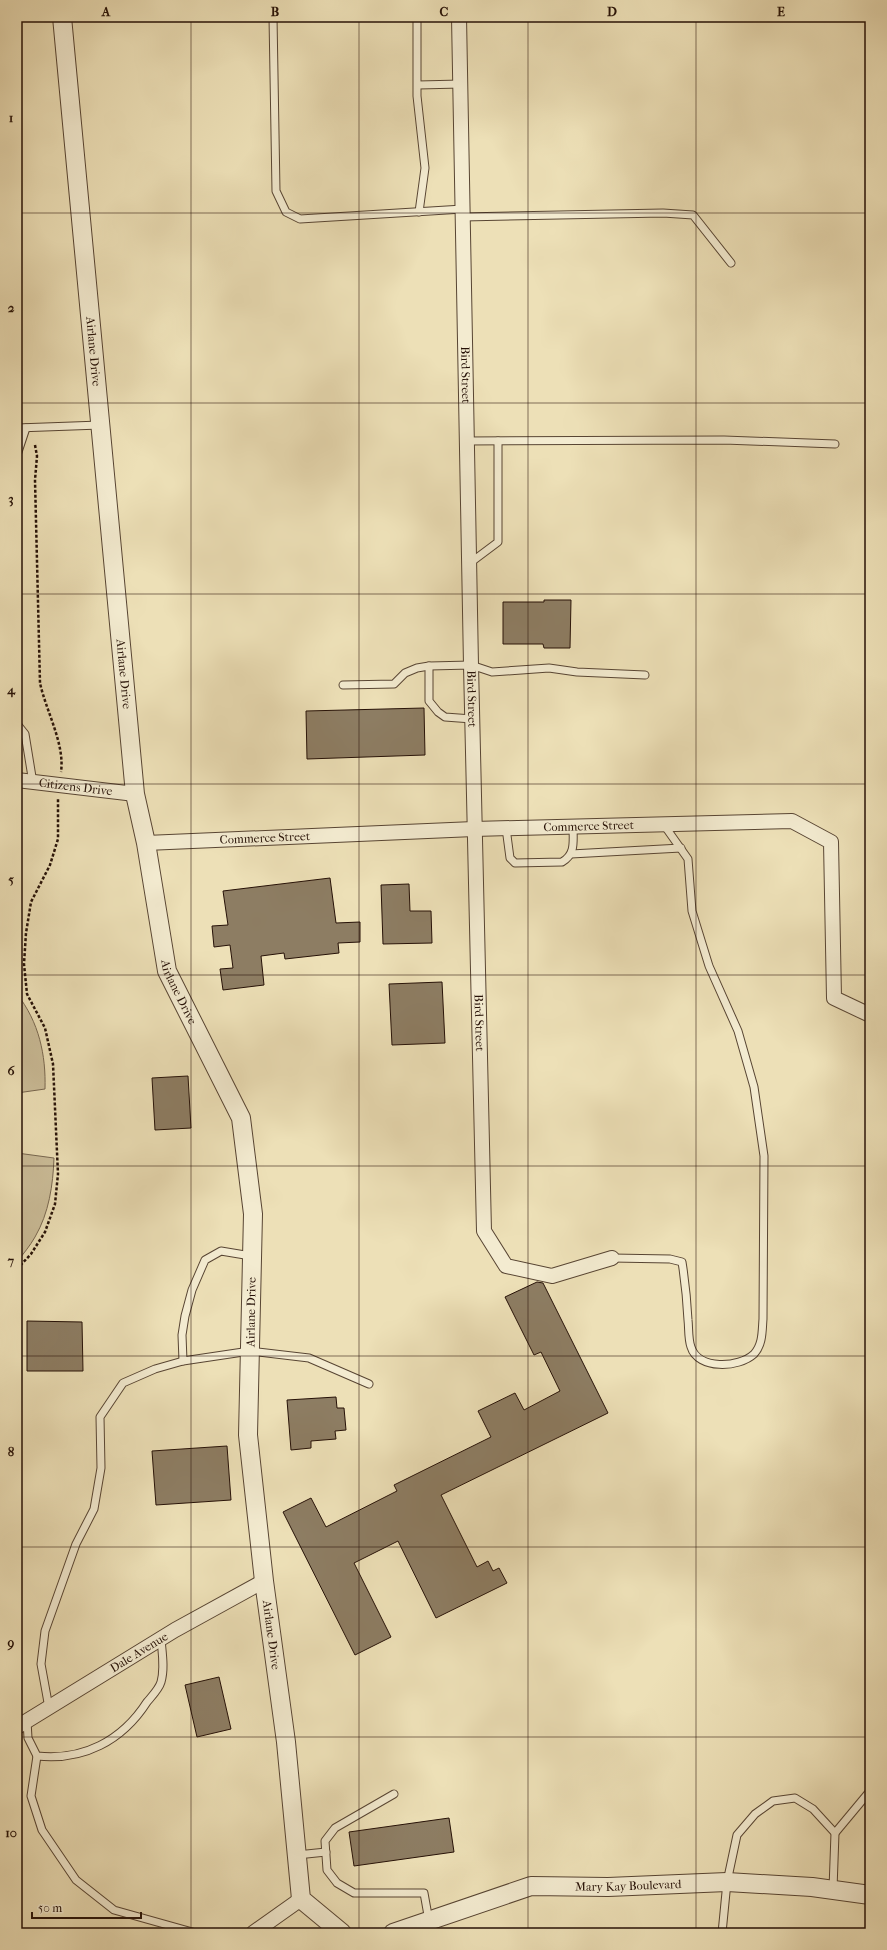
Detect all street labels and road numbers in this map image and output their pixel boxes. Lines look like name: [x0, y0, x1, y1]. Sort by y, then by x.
street label: Airlane Drive: [83, 315, 104, 387]
street label: Bird Street: [458, 346, 473, 404]
street label: Airlane Drive: [113, 638, 134, 710]
street label: Bird Street: [464, 670, 479, 728]
street label: Citizens Drive: [38, 776, 113, 798]
street label: Commerce Street: [543, 818, 635, 834]
street label: Commerce Street: [219, 829, 311, 847]
street label: Airlane Drive: [158, 958, 200, 1027]
street label: Bird Street: [472, 994, 487, 1052]
street label: Airlane Drive: [243, 1277, 259, 1348]
street label: Airlane Drive: [260, 1598, 283, 1671]
street label: Dale Avenue: [107, 1629, 170, 1675]
street label: Mary Kay Boulevard: [575, 1877, 682, 1894]

